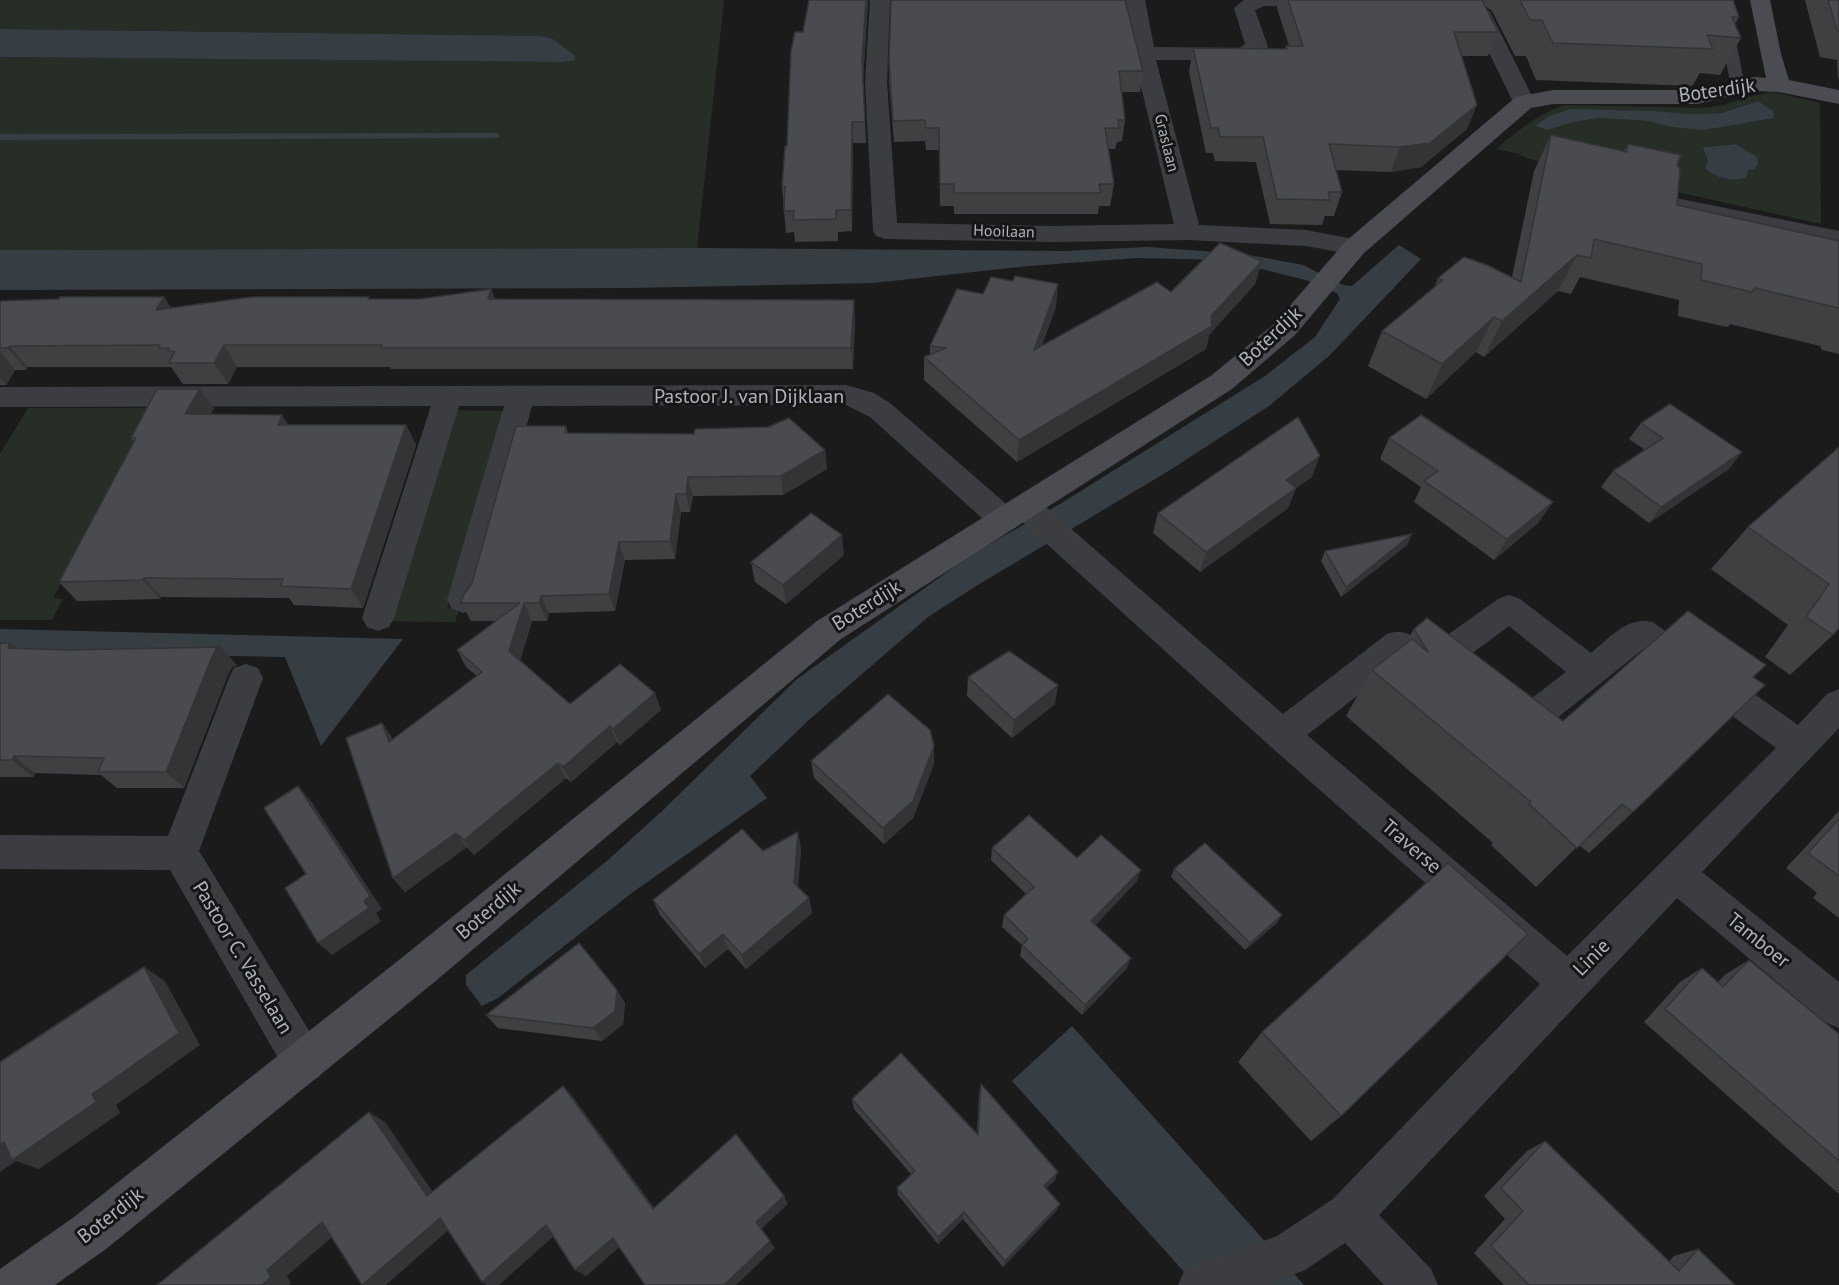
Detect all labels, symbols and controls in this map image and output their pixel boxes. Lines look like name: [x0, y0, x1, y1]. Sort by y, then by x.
street label: Boterdijk: [1677, 74, 1757, 108]
street label: Graslaan: [1150, 112, 1182, 174]
street label: Hooilaan: [973, 221, 1035, 243]
street label: Boterdijk: [1235, 302, 1307, 372]
street label: Pastoor J. van Dijklaan: [654, 385, 844, 409]
street label: Boterdijk: [828, 575, 906, 637]
street label: Traverse: [1376, 815, 1446, 879]
street label: Pastoor C. Vasselaan: [187, 877, 297, 1039]
street label: Boterdijk: [452, 877, 526, 945]
street label: Tamboer: [1722, 909, 1794, 973]
street label: Linie: [1569, 935, 1615, 981]
street label: Boterdijk: [73, 1183, 149, 1249]

